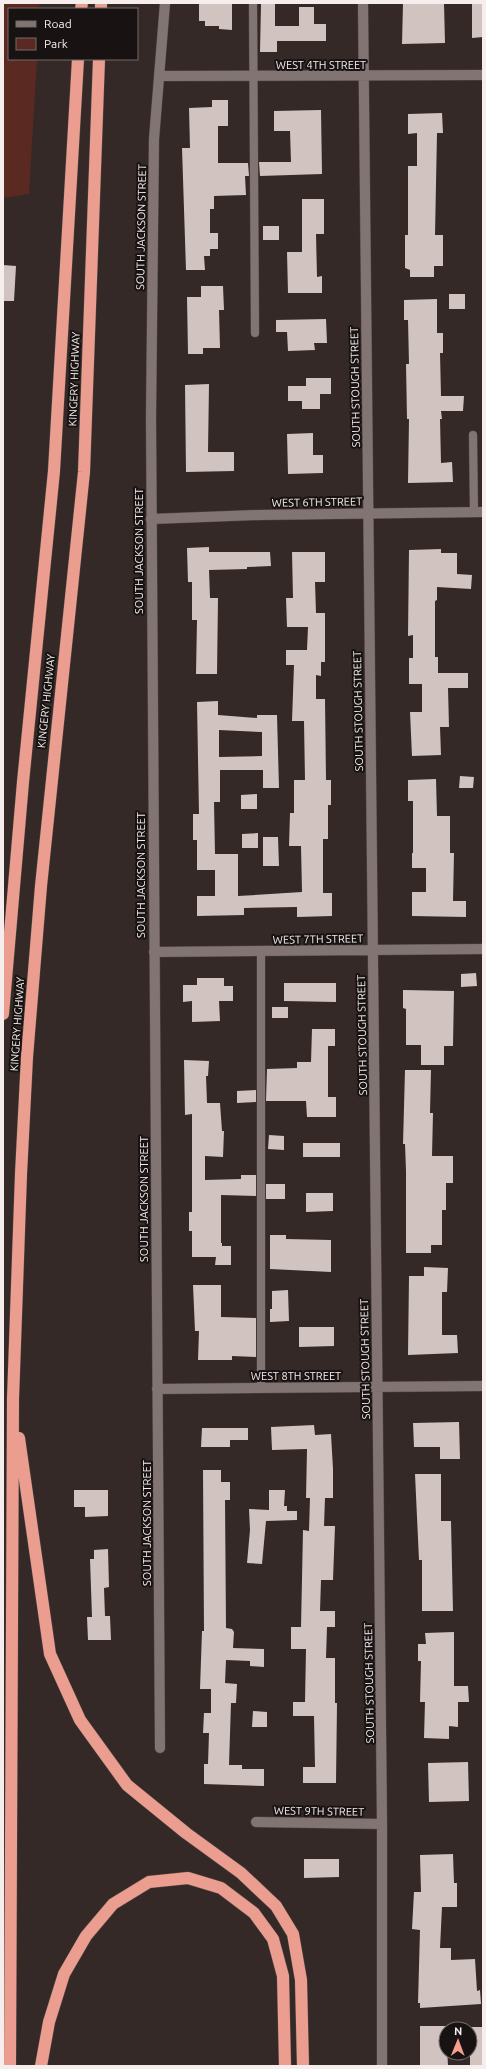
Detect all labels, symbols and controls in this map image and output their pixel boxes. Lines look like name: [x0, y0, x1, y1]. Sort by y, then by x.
legend: [8, 8, 138, 60]
text: Road: [44, 17, 72, 30]
text: Park: [44, 37, 68, 50]
street label: WEST 4TH STREET: [276, 59, 366, 71]
street label: SOUTH JACKSON STREET: [134, 164, 148, 290]
street label: SOUTH STOUGH STREET: [348, 327, 362, 447]
street label: KINGERY HIGHWAY: [66, 331, 82, 427]
street label: SOUTH JACKSON STREET: [133, 488, 145, 614]
street label: WEST 6TH STREET: [272, 495, 362, 509]
street label: SOUTH STOUGH STREET: [351, 651, 365, 771]
street label: KINGERY HIGHWAY: [35, 653, 57, 749]
street label: SOUTH JACKSON STREET: [135, 812, 147, 938]
street label: WEST 7TH STREET: [273, 932, 363, 946]
street label: SOUTH STOUGH STREET: [355, 975, 369, 1095]
street label: KINGERY HIGHWAY: [8, 976, 26, 1072]
street label: SOUTH JACKSON STREET: [138, 1136, 150, 1262]
street label: SOUTH STOUGH STREET: [358, 1299, 372, 1419]
street label: WEST 8TH STREET: [251, 1370, 341, 1382]
street label: SOUTH JACKSON STREET: [141, 1460, 153, 1586]
street label: SOUTH STOUGH STREET: [362, 1623, 376, 1743]
street label: WEST 9TH STREET: [274, 1804, 364, 1818]
north arrow: [438, 2021, 478, 2061]
text: N: [454, 2025, 462, 2037]

